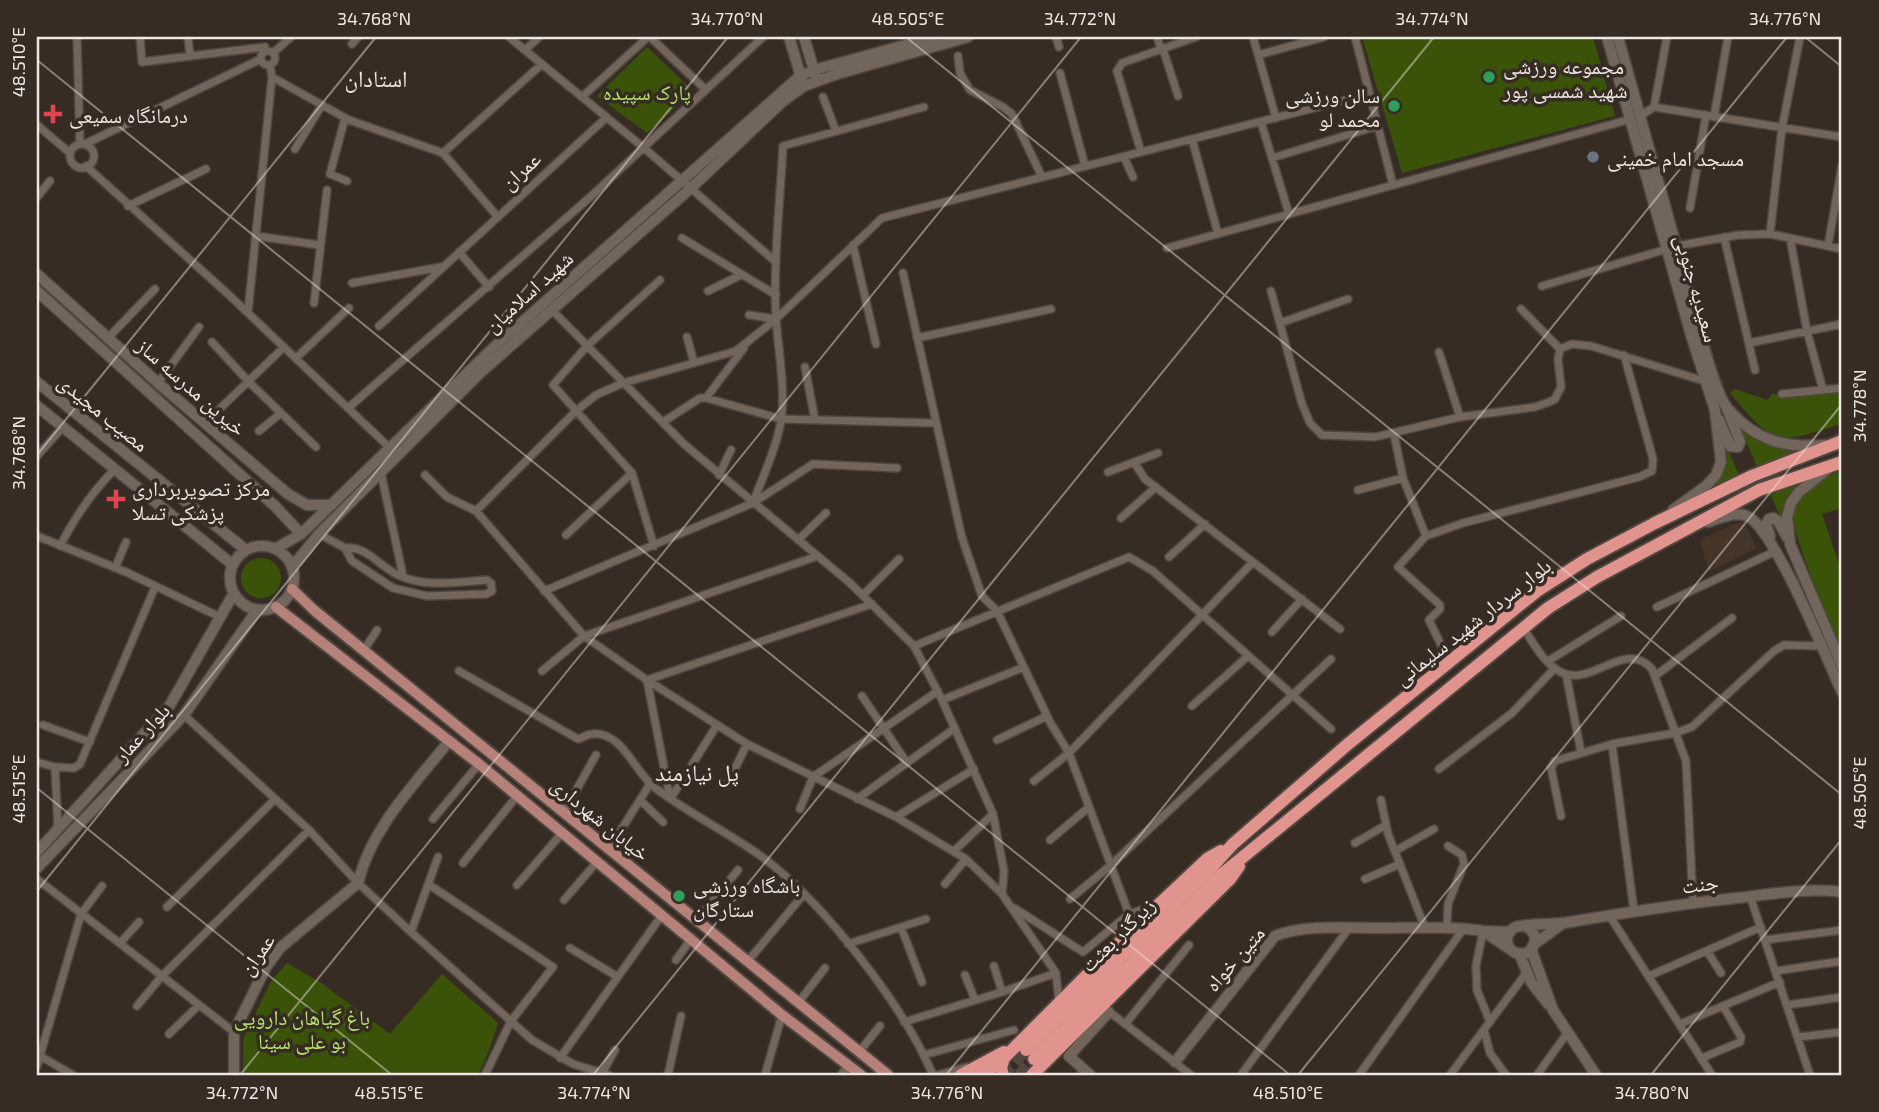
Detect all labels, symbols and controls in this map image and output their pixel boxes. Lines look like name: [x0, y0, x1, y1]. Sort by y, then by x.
text: 34.768°N: [337, 7, 411, 29]
text: 34.770°N: [690, 7, 764, 29]
text: 48.505°E: [872, 7, 944, 29]
text: 34.772°N: [1044, 7, 1116, 29]
text: 34.774°N: [1395, 7, 1469, 29]
text: 34.776°N: [1749, 7, 1821, 29]
text: 48.510°E: [7, 27, 29, 97]
place label: مجموعه ورزشی شهید شمسی پور: [1502, 53, 1628, 104]
district label: استادان: [344, 64, 408, 93]
marker: مجموعه ورزشی شهید شمسی پور: [1481, 69, 1497, 85]
park label: پارک سپیده: [603, 79, 691, 105]
place label: سالن ورزشی محمد لو: [1285, 82, 1380, 131]
marker: سالن ورزشی محمد لو: [1386, 98, 1402, 114]
place label: درمانگاه سمیعی: [69, 102, 188, 129]
marker: درمانگاه سمیعی: [43, 104, 63, 124]
street label: عمران: [495, 145, 546, 195]
place label: مسجد امام خمینی: [1607, 145, 1744, 173]
marker: مسجد امام خمینی: [1585, 149, 1601, 165]
street label: سعیدیه جنوبی: [1669, 231, 1725, 345]
street label: شهید اسلامیان: [479, 245, 578, 338]
street label: خیرین مدرسه ساز: [130, 331, 252, 442]
street label: مصیب مجیدی: [53, 368, 154, 457]
text: 34.778°N: [1848, 369, 1870, 443]
text: 34.768°N: [7, 416, 29, 490]
place label: مرکز تصویربرداری پزشکی تسلا: [132, 475, 270, 526]
marker: مرکز تصویربرداری پزشکی تسلا: [106, 489, 126, 509]
street label: بلوار سردار شهید سلیمانی: [1389, 552, 1557, 692]
street label: بلوار عمار: [107, 697, 175, 768]
text: 48.515°E: [7, 754, 29, 824]
text: 48.505°E: [1848, 757, 1870, 829]
district label: پل نیازمند: [655, 758, 739, 787]
street label: خیابان شهرداری: [546, 771, 655, 866]
street label: جنت: [1680, 868, 1720, 898]
place label: باشگاه ورزشی ستارگان: [693, 872, 800, 922]
marker: باشگاه ورزشی ستارگان: [671, 888, 687, 904]
street label: زیرگذر بعثت: [1075, 892, 1160, 977]
street label: متین خواه: [1199, 920, 1271, 997]
street label: عمران: [233, 928, 280, 980]
park label: باغ گیاهان دارویی بو علی سینا: [234, 1004, 370, 1055]
text: 34.772°N: [206, 1081, 278, 1103]
text: 48.515°E: [354, 1081, 424, 1103]
text: 34.774°N: [557, 1081, 631, 1103]
text: 34.776°N: [911, 1081, 983, 1103]
text: 48.510°E: [1253, 1081, 1323, 1103]
text: 34.780°N: [1615, 1081, 1689, 1103]

